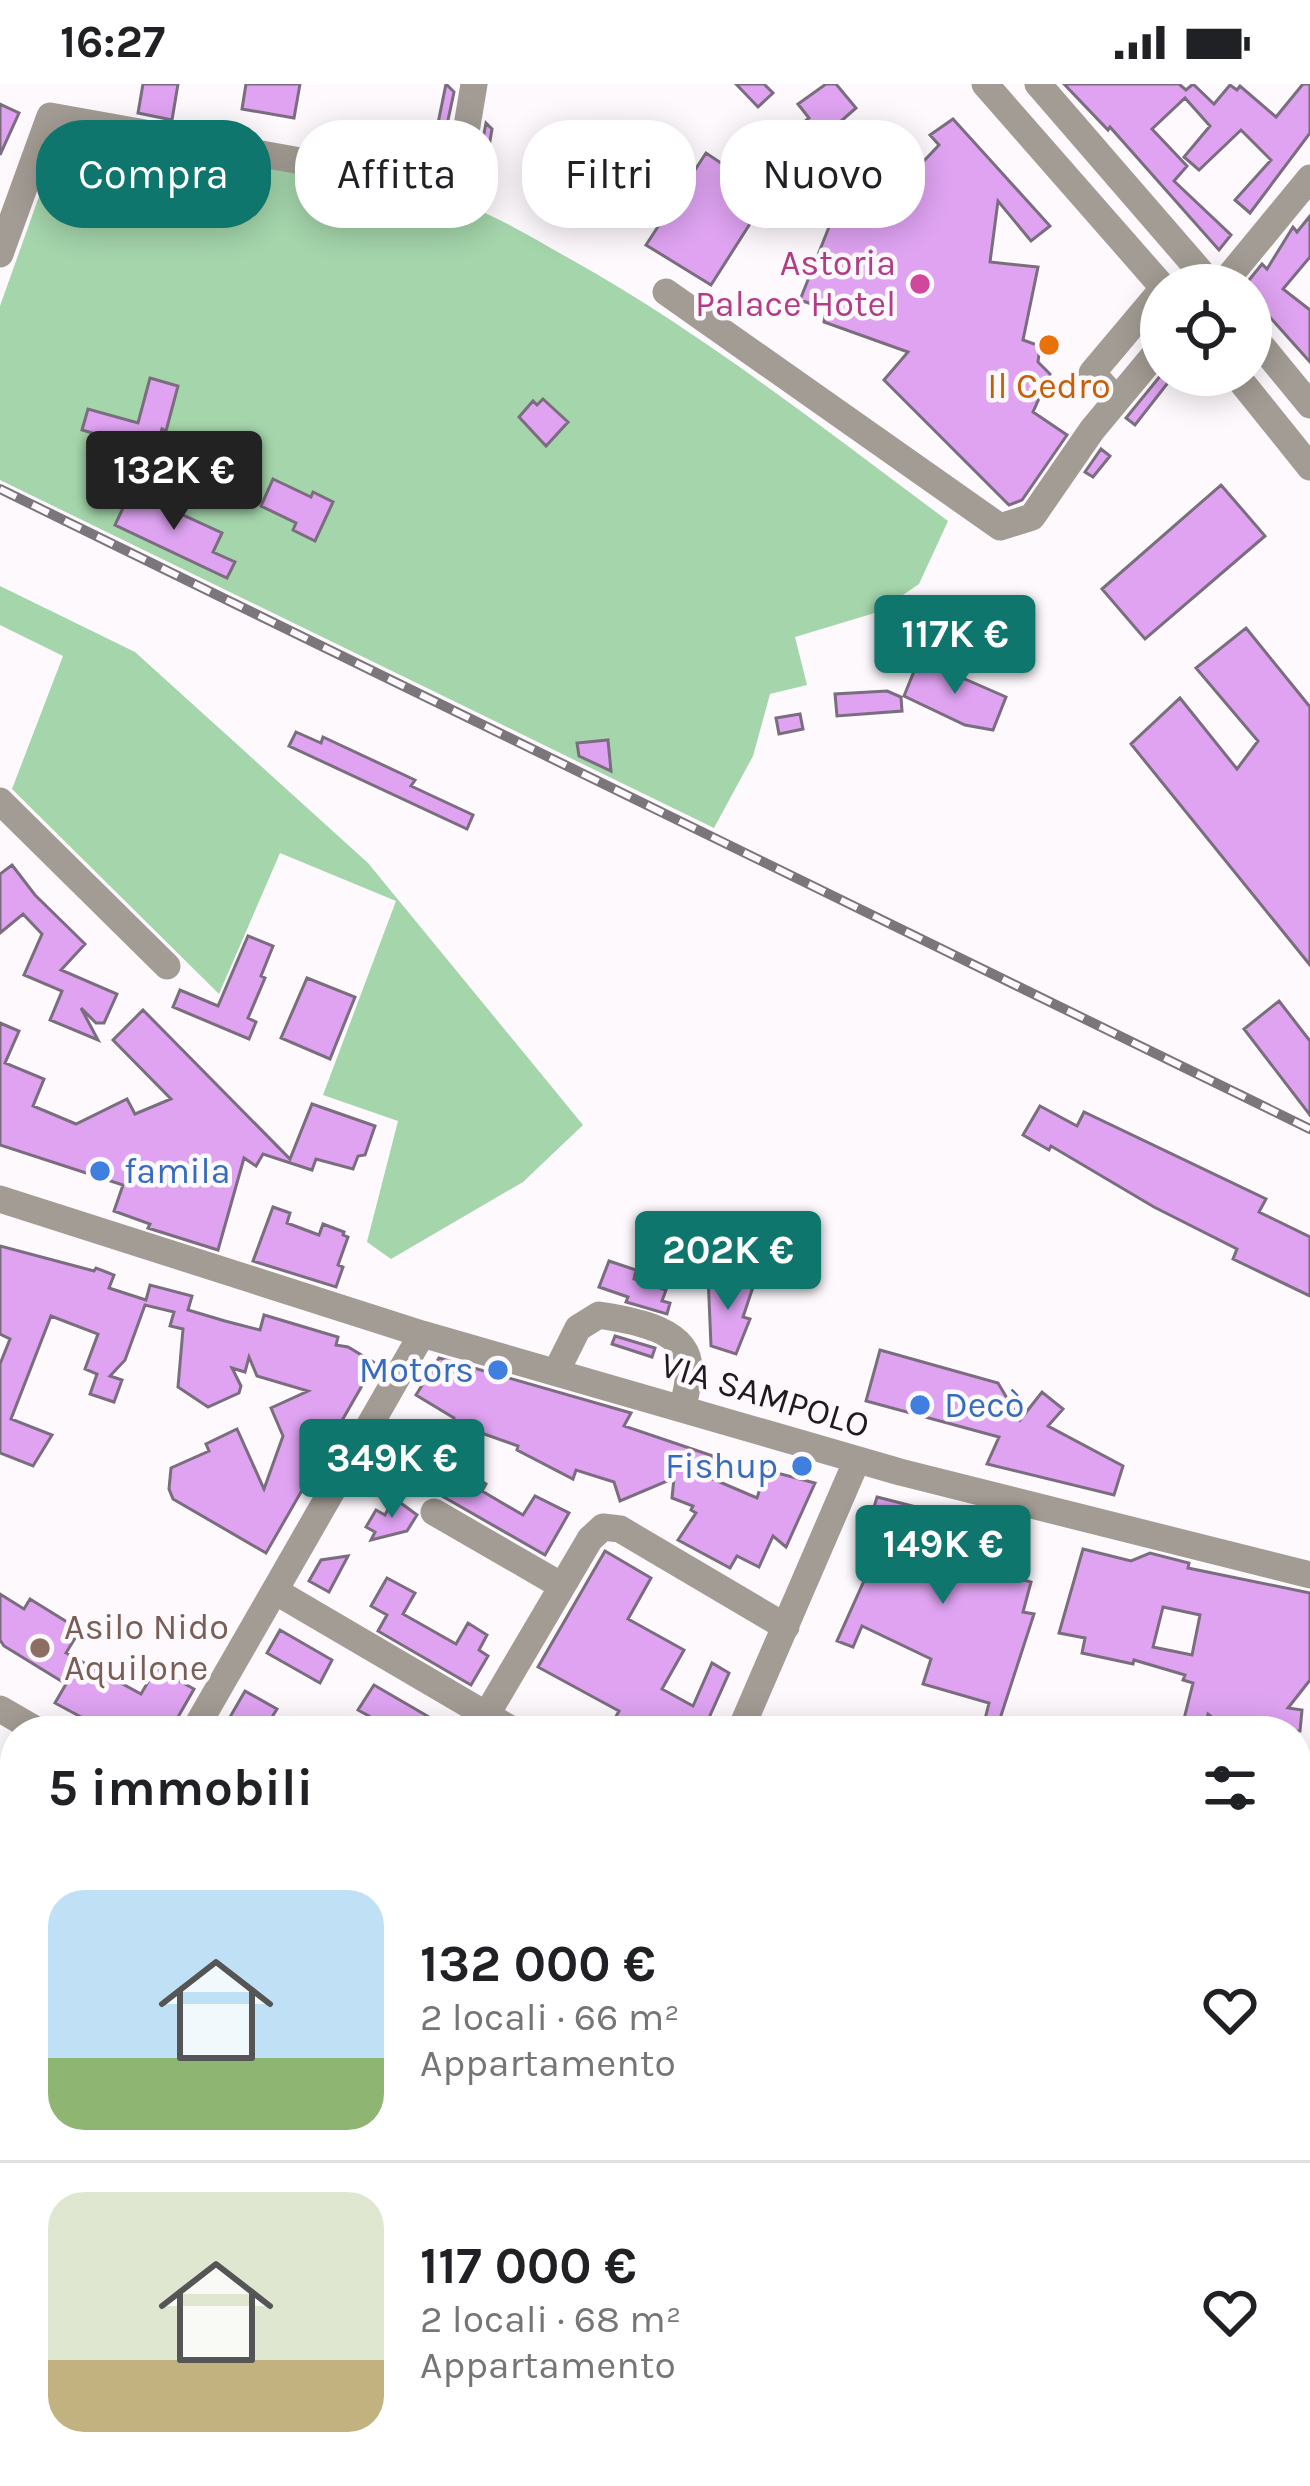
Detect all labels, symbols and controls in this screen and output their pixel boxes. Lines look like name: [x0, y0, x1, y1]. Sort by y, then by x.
text: 16:27: [60, 16, 165, 68]
chip: Compra: [36, 120, 271, 228]
chip: Affitta: [295, 120, 498, 228]
chip: Filtri: [522, 120, 696, 228]
chip: Nuovo: [720, 120, 925, 228]
place label: Astoria Palace Hotel: [695, 242, 896, 325]
map controls: [1140, 264, 1272, 396]
button: locate: [1140, 264, 1272, 396]
marker: Astoria Palace Hotel: [907, 271, 933, 297]
marker: Il Cedro: [1036, 332, 1062, 358]
place label: Il Cedro: [987, 365, 1111, 407]
pin: 132K €: [76, 431, 272, 533]
text: 132K €: [113, 447, 235, 493]
pin: 117K €: [857, 595, 1053, 697]
text: 117K €: [901, 611, 1009, 657]
place label: famila: [124, 1150, 230, 1192]
marker: famila: [87, 1158, 113, 1184]
pin: 202K €: [630, 1211, 826, 1313]
text: 202K €: [662, 1227, 794, 1273]
street label: VIA SAMPOLO: [656, 1343, 874, 1447]
place label: Motors: [359, 1349, 474, 1391]
marker: Motors: [485, 1357, 511, 1383]
place label: Decò: [944, 1384, 1025, 1426]
marker: Decò: [907, 1392, 933, 1418]
pin: 349K €: [294, 1419, 490, 1521]
text: 349K €: [326, 1435, 458, 1481]
place label: Fishup: [665, 1445, 778, 1487]
marker: Fishup: [789, 1453, 815, 1479]
pin: 149K €: [845, 1505, 1041, 1607]
text: 149K €: [883, 1521, 1003, 1567]
place label: Asilo Nido Aquilone: [64, 1606, 229, 1689]
marker: Asilo Nido Aquilone: [27, 1635, 53, 1661]
icon: filters: [1197, 1755, 1263, 1821]
text: 5 immobili: [48, 1758, 313, 1818]
text: 132 000 €: [420, 1934, 656, 1994]
icon: home: [144, 1938, 288, 2082]
icon: heart: [1197, 1977, 1263, 2043]
text: 2 locali · 66 m²: [420, 1994, 680, 2040]
text: Appartamento: [420, 2040, 676, 2086]
text: 117 000 €: [420, 2236, 637, 2296]
icon: home: [144, 2240, 288, 2384]
icon: heart: [1197, 2279, 1263, 2345]
text: 2 locali · 68 m²: [420, 2296, 681, 2342]
text: Appartamento: [420, 2342, 676, 2388]

